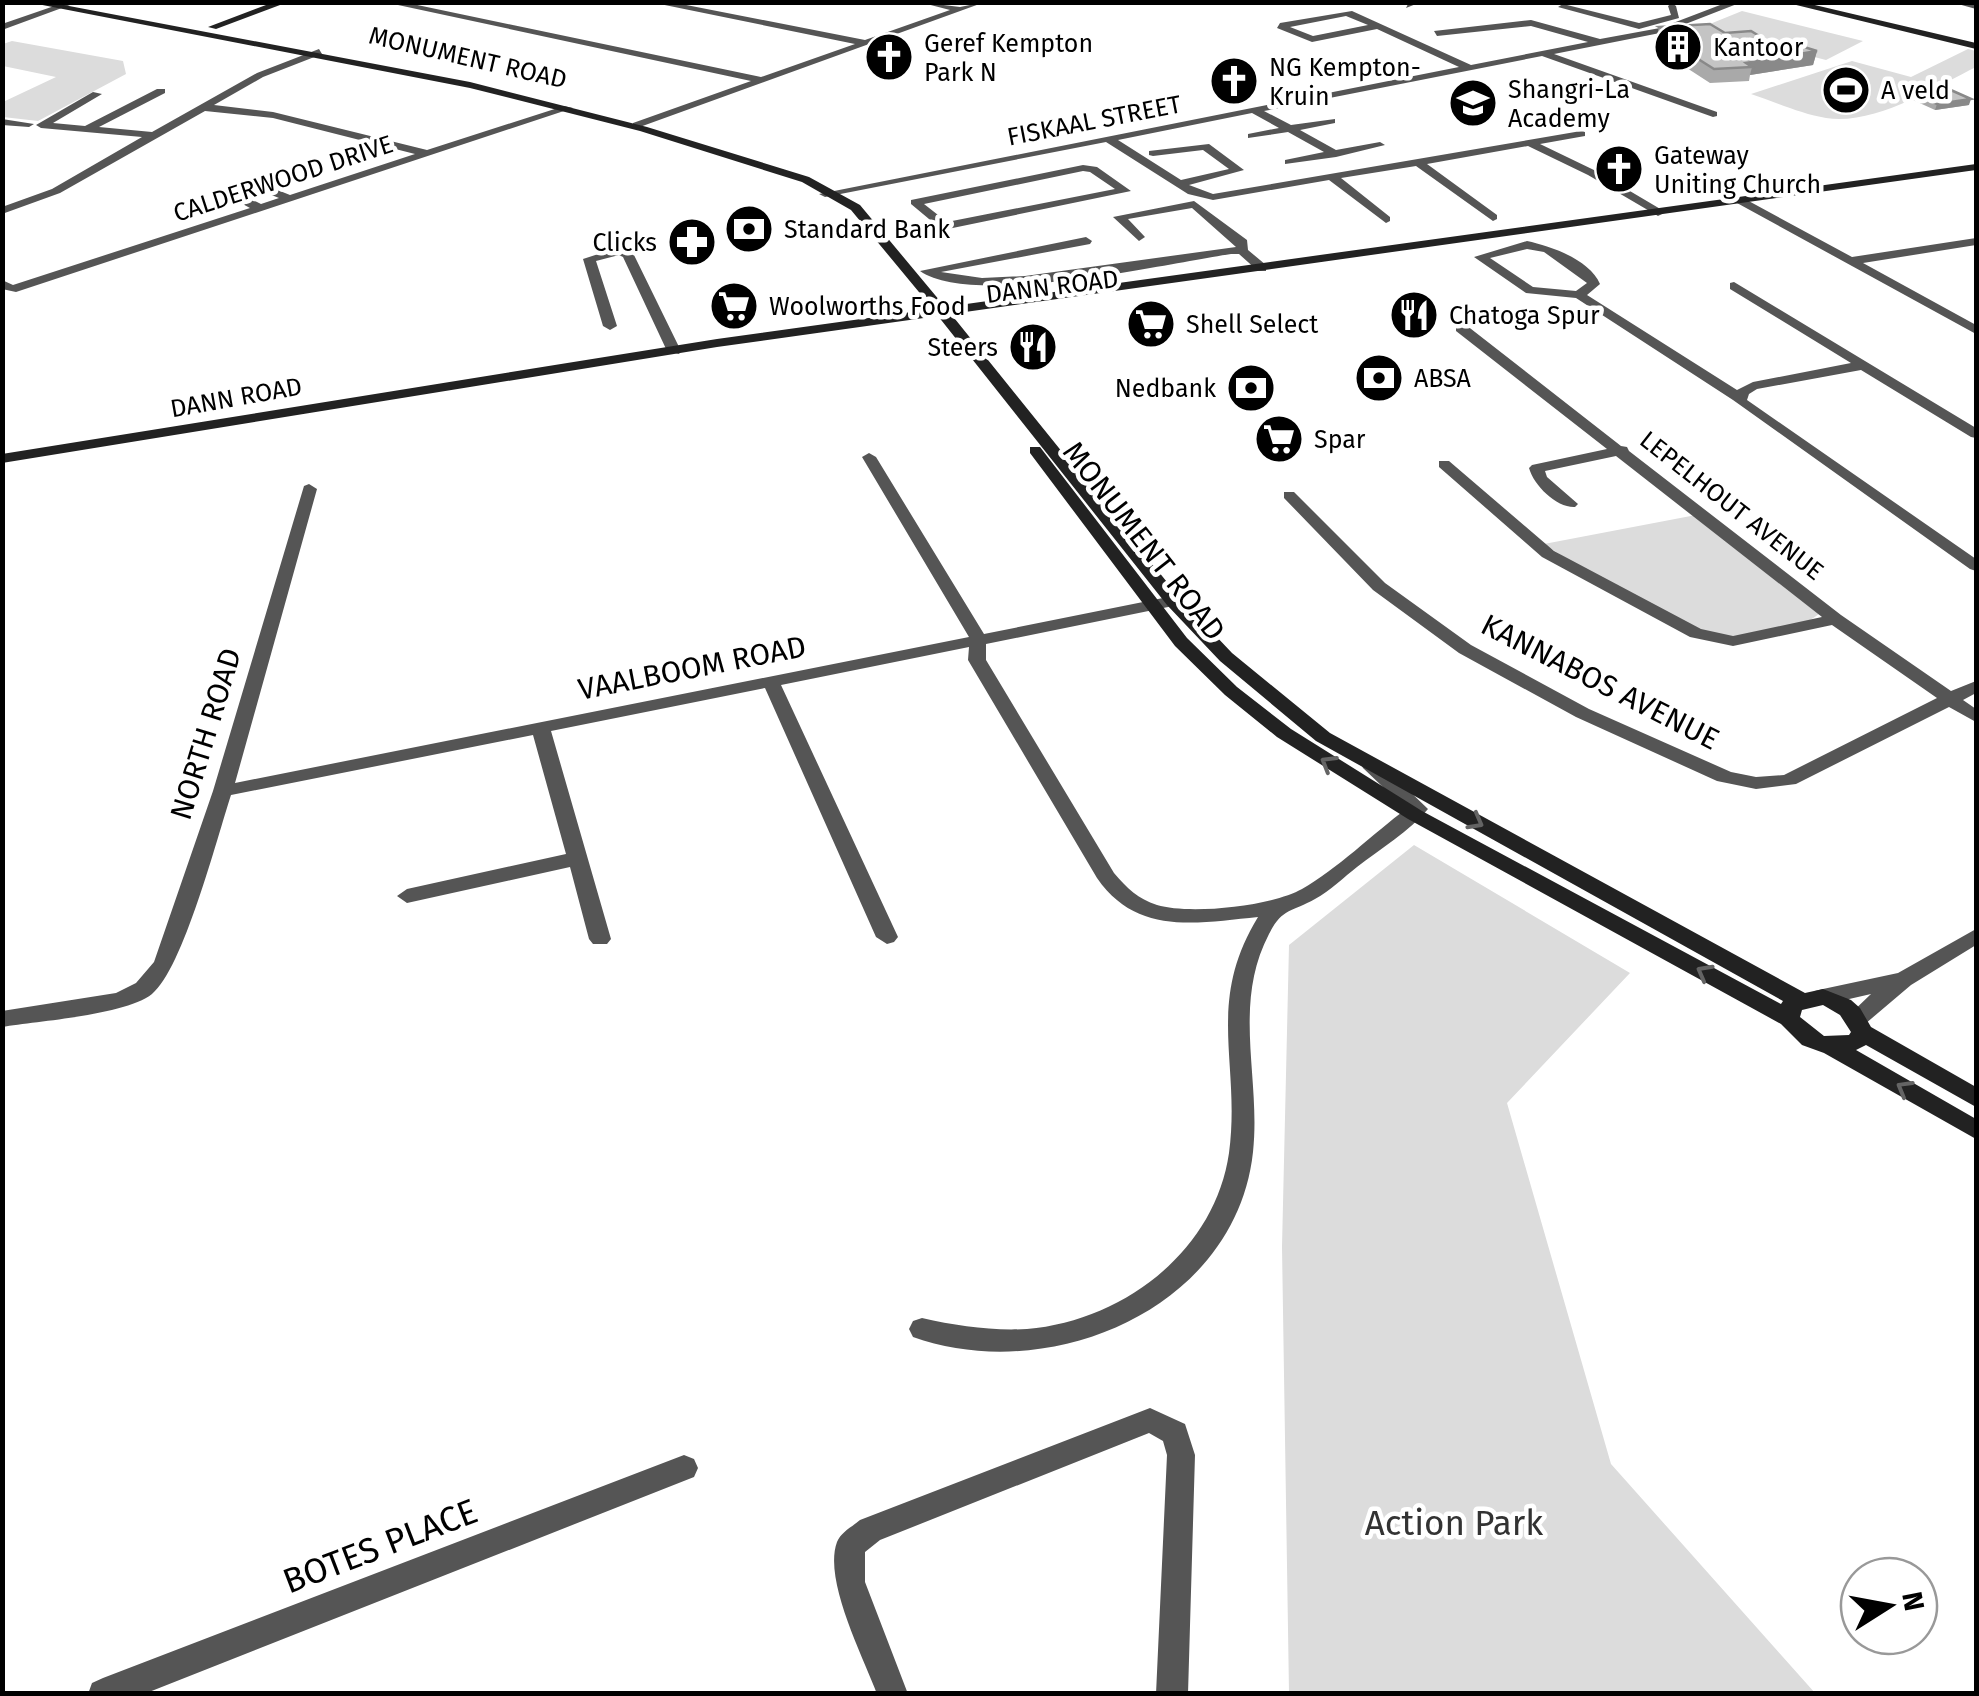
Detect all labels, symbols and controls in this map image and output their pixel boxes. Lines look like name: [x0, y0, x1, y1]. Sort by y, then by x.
street label: MONUMENT ROAD: [366, 21, 570, 95]
building icon: Kantoor: [1652, 21, 1704, 73]
place label: Geref Kempton Park N: [924, 29, 1093, 88]
church icon: Geref Kempton Park N: [863, 31, 915, 83]
place label: Kantoor: [1713, 33, 1804, 63]
place label: NG Kempton- Kruin: [1269, 53, 1421, 112]
church icon: NG Kempton- Kruin: [1208, 55, 1260, 107]
sports icon: A veld: [1820, 64, 1872, 116]
place label: Shangri-La Academy: [1508, 75, 1630, 134]
place label: A veld: [1881, 76, 1950, 106]
school or university icon: Shangri-La Academy: [1447, 77, 1499, 129]
street label: FISKAAL STREET: [1005, 89, 1184, 153]
street label: CALDERWOOD DRIVE: [170, 129, 397, 229]
place label: Gateway Uniting Church: [1654, 141, 1821, 200]
church icon: Gateway Uniting Church: [1593, 143, 1645, 195]
bank icon: Standard Bank: [723, 203, 775, 255]
place label: Standard Bank: [784, 215, 950, 245]
pharmacy icon: Clicks: [666, 216, 718, 268]
place label: Clicks: [593, 228, 657, 258]
street label: DANN ROAD: [984, 264, 1120, 310]
supermarket icon: Woolworths Food: [708, 280, 760, 332]
restaurant icon: Chatoga Spur: [1388, 289, 1440, 341]
place label: Woolworths Food: [769, 292, 966, 322]
supermarket icon: Shell Select: [1125, 298, 1177, 350]
place label: Chatoga Spur: [1449, 301, 1600, 331]
place label: Shell Select: [1186, 310, 1319, 340]
restaurant icon: Steers: [1007, 321, 1059, 373]
place label: Steers: [928, 333, 998, 363]
bank icon: ABSA: [1353, 352, 1405, 404]
bank icon: Nedbank: [1225, 362, 1277, 414]
place label: ABSA: [1414, 364, 1472, 394]
street label: DANN ROAD: [168, 372, 304, 424]
place label: Nedbank: [1115, 374, 1216, 404]
supermarket icon: Spar: [1253, 413, 1305, 465]
place label: Spar: [1314, 425, 1366, 455]
street label: LEPELHOUT AVENUE: [1634, 425, 1829, 587]
street label: MONUMENT ROAD: [1055, 434, 1233, 648]
street label: KANNABOS AVENUE: [1475, 606, 1725, 758]
street label: VAALBOOM ROAD: [575, 628, 809, 708]
street label: NORTH ROAD: [163, 644, 249, 824]
one-way arrow: [1321, 756, 1339, 775]
one-way arrow: [1465, 810, 1483, 830]
one-way arrow: [1696, 964, 1714, 984]
one-way arrow: [1897, 1081, 1915, 1101]
street label: BOTES PLACE: [277, 1490, 483, 1602]
park label: Action Park: [1365, 1502, 1543, 1544]
north arrow: [1839, 1556, 1939, 1656]
text: N: [1895, 1589, 1931, 1614]

